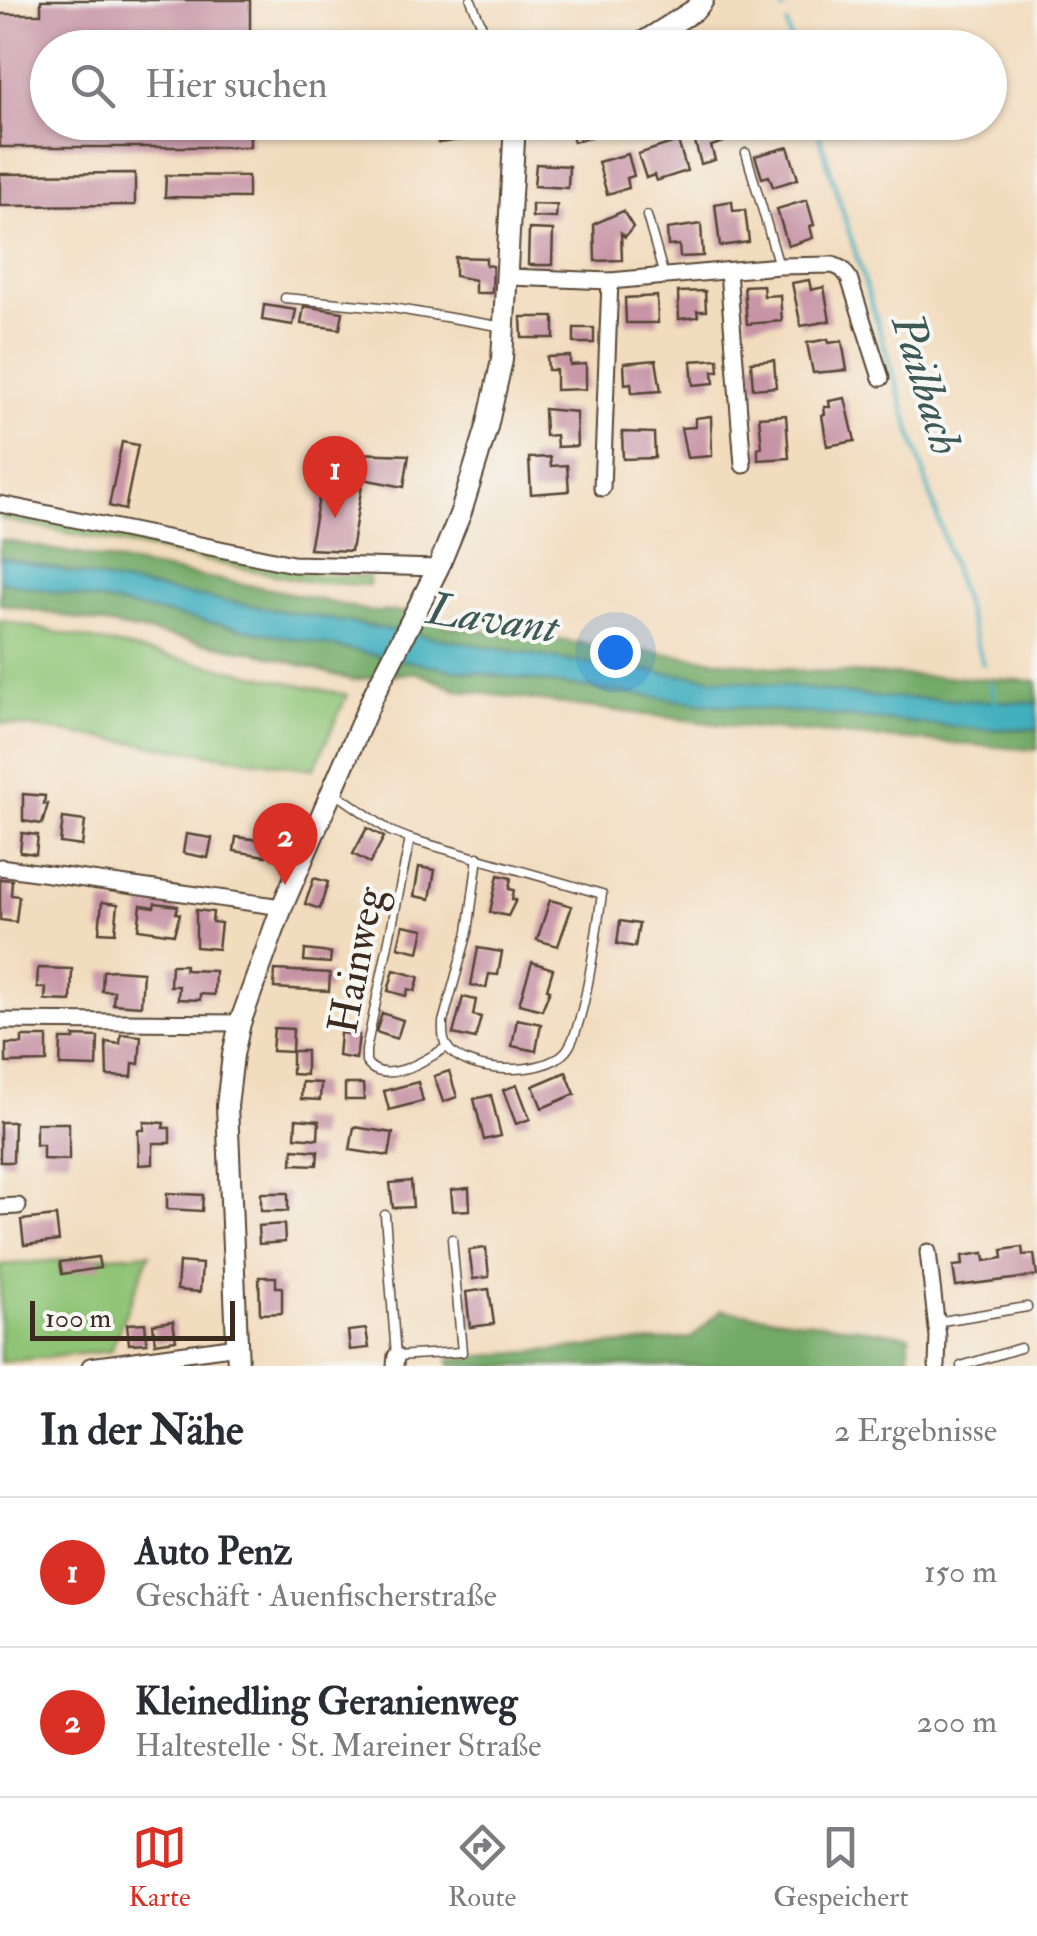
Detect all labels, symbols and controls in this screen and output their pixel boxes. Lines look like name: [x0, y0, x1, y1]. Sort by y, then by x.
search box: [30, 30, 1007, 140]
icon: search: [65, 58, 120, 113]
text: Hier suchen: [145, 61, 328, 109]
water label: Pailbach: [878, 307, 974, 462]
pin: 1: [302, 436, 368, 518]
water label: Lavant: [421, 581, 564, 657]
your location: [590, 627, 641, 678]
pin: 2: [252, 802, 318, 885]
street label: Hainweg: [317, 882, 397, 1038]
scale bar: [30, 1296, 235, 1340]
text: 100 m: [45, 1301, 111, 1336]
text: In der Nähe: [40, 1405, 244, 1457]
text: 2 Ergebnisse: [834, 1411, 997, 1451]
text: Auto Penz: [135, 1528, 292, 1576]
text: 1: [67, 1552, 78, 1592]
text: 150 m: [924, 1552, 997, 1592]
text: Geschäft · Auenfischerstraße: [135, 1576, 497, 1616]
text: Kleinedling Geranienweg: [135, 1678, 517, 1726]
text: 2: [64, 1702, 81, 1742]
text: 200 m: [916, 1702, 997, 1742]
text: Haltestelle · St. Mareiner Straße: [135, 1726, 541, 1766]
tab: Karte: [129, 1820, 191, 1915]
tab: Route: [448, 1820, 516, 1915]
tab: Gespeichert: [773, 1820, 908, 1915]

